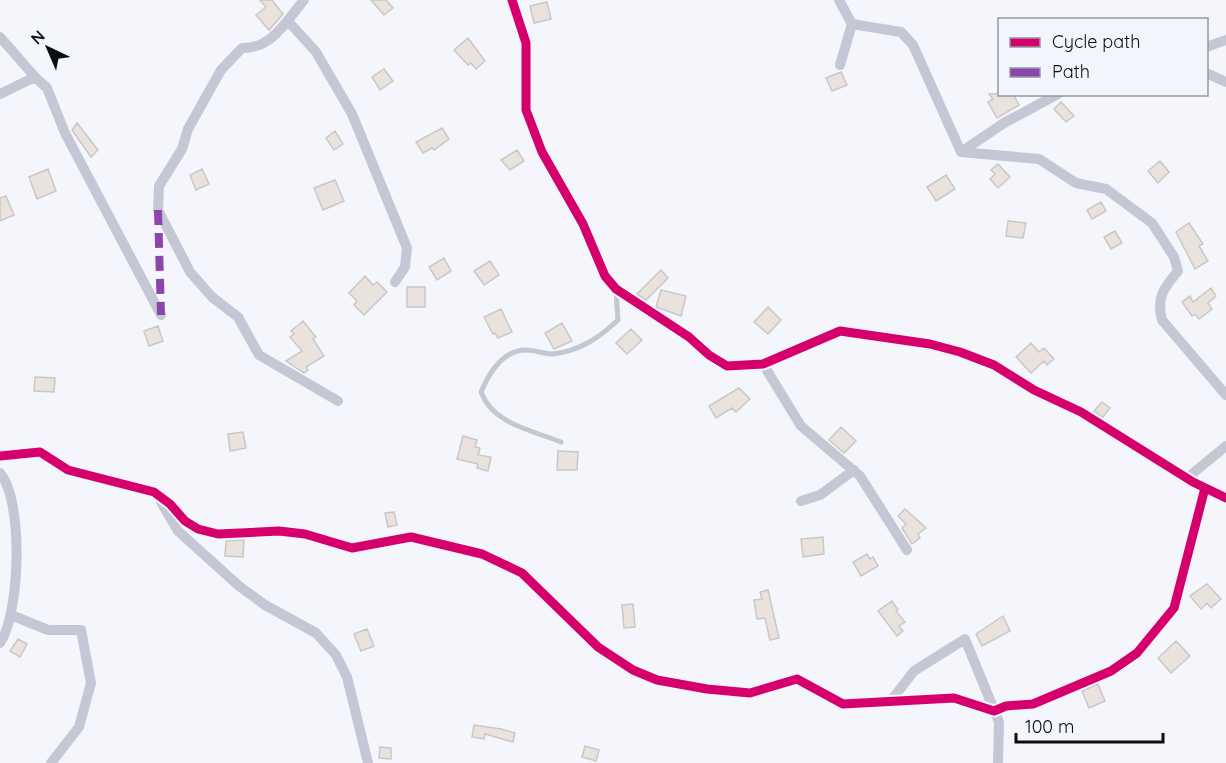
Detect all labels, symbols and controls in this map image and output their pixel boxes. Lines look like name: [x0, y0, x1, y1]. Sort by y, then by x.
north arrow: [18, 18, 78, 78]
legend: [998, 18, 1208, 96]
text: N: [26, 26, 49, 48]
text: Cycle path: [1052, 30, 1140, 53]
text: Path: [1052, 60, 1090, 83]
scale bar: [1016, 706, 1163, 744]
text: 100 m: [1025, 715, 1074, 738]

